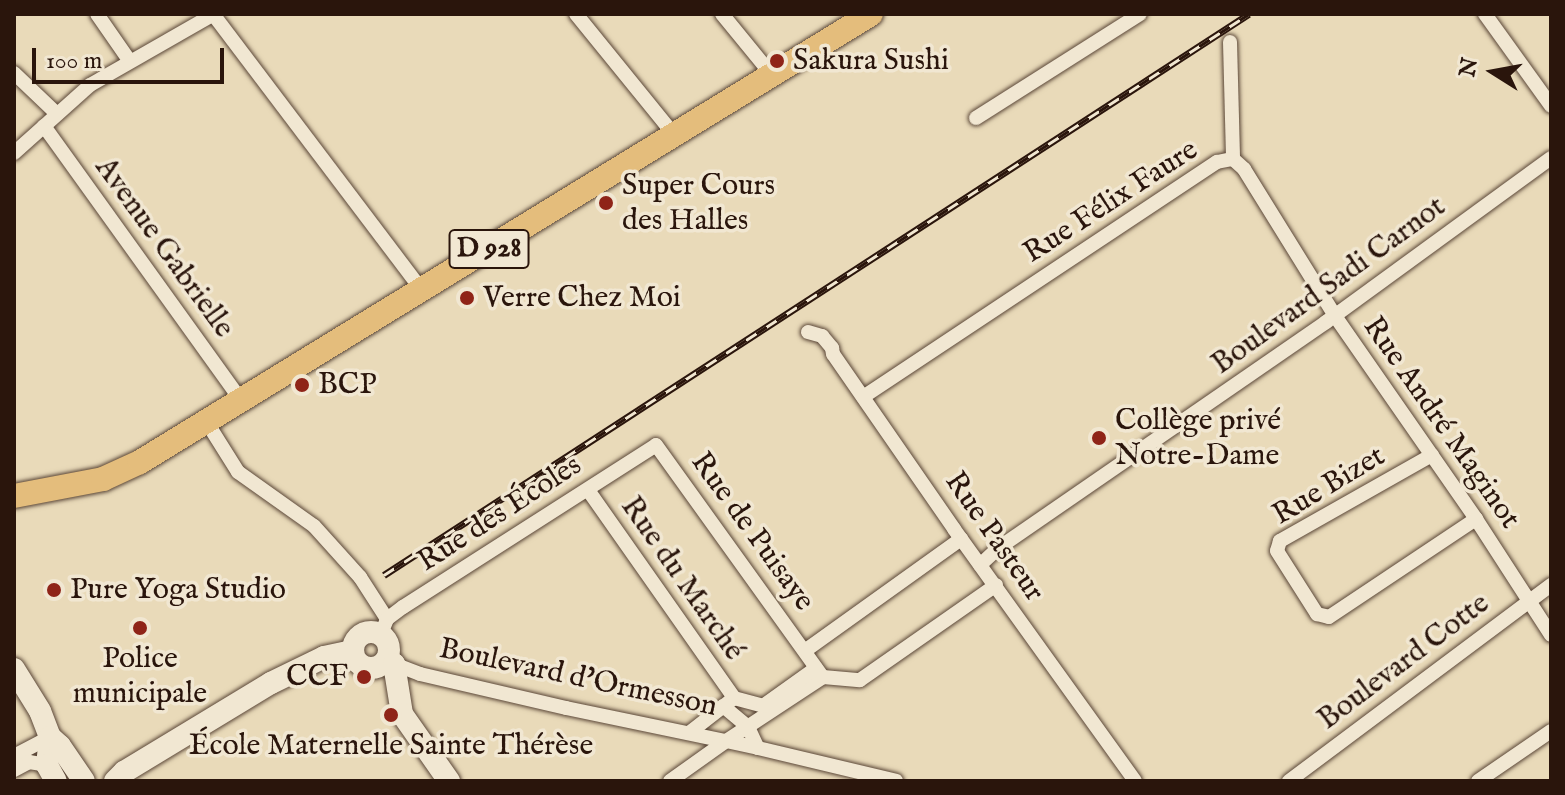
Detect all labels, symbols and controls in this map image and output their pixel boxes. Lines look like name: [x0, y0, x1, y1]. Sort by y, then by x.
scale bar: [36, 32, 228, 82]
north arrow: [1453, 32, 1533, 112]
place label: Sakura Sushi: [793, 43, 949, 79]
text: 100 m: [46, 46, 102, 77]
marker: Sakura Sushi: [768, 52, 786, 70]
text: N: [1454, 55, 1485, 79]
street label: Rue Félix Faure: [1017, 132, 1205, 272]
street label: Avenue Gabrielle: [87, 151, 241, 345]
place label: Super Cours des Halles: [622, 168, 775, 238]
street label: Boulevard Sadi Carnot: [1205, 189, 1453, 383]
marker: Super Cours des Halles: [597, 194, 615, 212]
road number: D 928: [447, 225, 531, 273]
place label: Verre Chez Moi: [483, 280, 681, 316]
marker: Verre Chez Moi: [458, 289, 476, 307]
street label: Rue André Maginot: [1355, 310, 1527, 536]
place label: BCP: [318, 367, 377, 403]
marker: BCP: [293, 376, 311, 394]
place label: Collège privé Notre-Dame: [1115, 403, 1281, 474]
marker: Collège privé Notre-Dame: [1090, 429, 1108, 447]
street label: Rue Bizet: [1266, 439, 1392, 533]
street label: Rue de Puisaye: [682, 446, 822, 618]
street label: Rue des Écoles: [412, 448, 588, 580]
street label: Rue Pasteur: [936, 465, 1052, 609]
street label: Rue du Marché: [612, 490, 752, 668]
place label: Pure Yoga Studio: [70, 572, 286, 608]
marker: Pure Yoga Studio: [45, 581, 63, 599]
street label: Boulevard Cotte: [1311, 586, 1497, 738]
marker: Police municipale: [131, 619, 149, 637]
street label: Boulevard d'Ormesson: [436, 631, 720, 725]
place label: Police municipale: [73, 641, 207, 712]
place label: CCF: [286, 659, 348, 695]
marker: CCF: [355, 668, 373, 686]
marker: École Maternelle Sainte Thérèse: [382, 706, 400, 724]
place label: École Maternelle Sainte Thérèse: [189, 728, 593, 764]

